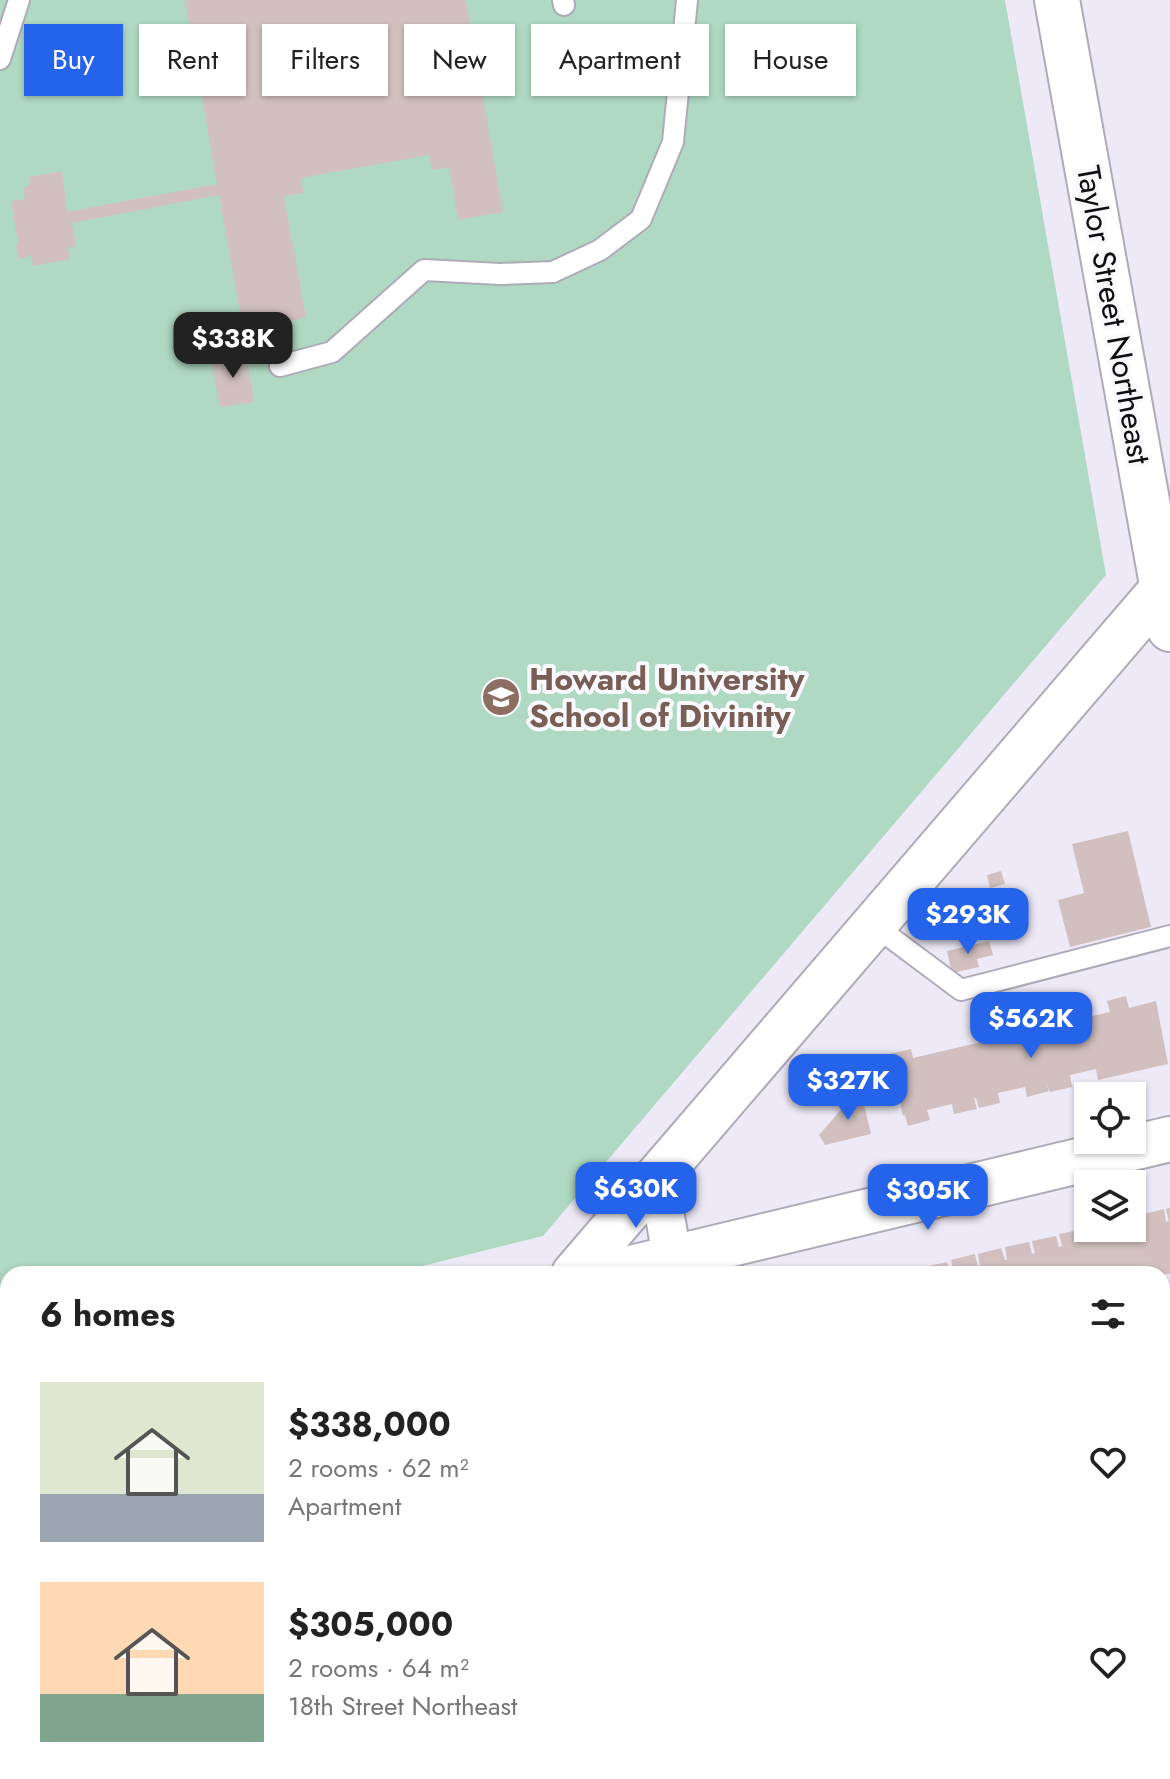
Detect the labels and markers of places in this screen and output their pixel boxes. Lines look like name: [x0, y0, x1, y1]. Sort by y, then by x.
pin: $338K: [177, 312, 289, 380]
place label: Howard University School of Divinity: [529, 656, 805, 739]
school or university icon: Howard University School of Divinity: [480, 676, 522, 718]
pin: $293K: [912, 888, 1024, 956]
pin: $562K: [975, 992, 1087, 1060]
pin: $327K: [792, 1054, 904, 1122]
pin: $630K: [580, 1162, 692, 1230]
pin: $305K: [872, 1164, 984, 1232]

